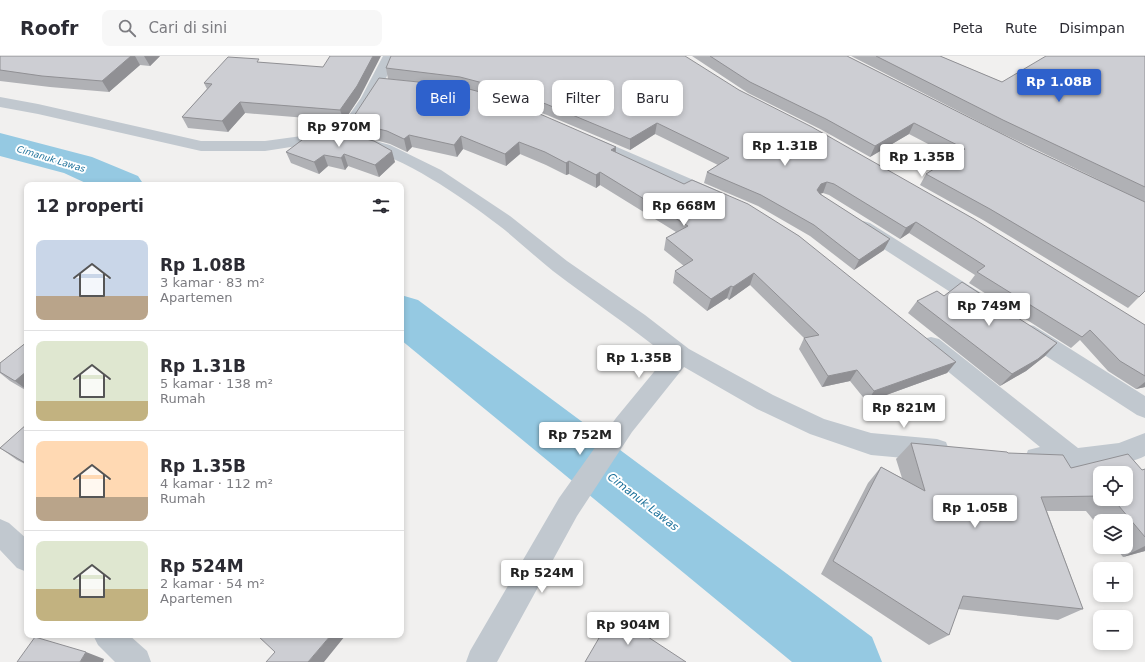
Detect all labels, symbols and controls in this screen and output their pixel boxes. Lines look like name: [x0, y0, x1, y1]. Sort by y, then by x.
search box: [102, 10, 382, 46]
text: Roofr: [20, 17, 78, 39]
icon: search: [116, 17, 138, 39]
text: Cari di sini: [148, 19, 227, 37]
text: Peta: [952, 20, 983, 36]
text: Rute: [1005, 20, 1037, 36]
text: Disimpan: [1059, 20, 1125, 36]
pin: Rp 1.08B: [1018, 69, 1100, 103]
text: Rp 1.08B: [1026, 74, 1092, 89]
chip: Beli: [416, 80, 470, 116]
chip: Sewa: [478, 80, 544, 116]
chip: Filter: [552, 80, 614, 116]
chip: Baru: [622, 80, 683, 116]
pin: Rp 970M: [302, 114, 376, 148]
text: Rp 970M: [307, 119, 371, 134]
pin: Rp 1.31B: [744, 133, 826, 167]
text: Rp 1.31B: [752, 138, 818, 153]
water label: Cimanuk Lawas: [16, 144, 87, 174]
pin: Rp 1.35B: [881, 144, 963, 178]
text: Rp 1.35B: [889, 149, 955, 164]
pin: Rp 668M: [647, 193, 721, 227]
icon: filters: [370, 195, 392, 217]
text: 12 properti: [36, 196, 144, 216]
text: Rp 668M: [652, 198, 716, 213]
text: Rp 1.08B: [160, 255, 246, 275]
icon: home: [68, 256, 116, 304]
text: 3 kamar · 83 m²: [160, 275, 265, 290]
text: Apartemen: [160, 290, 232, 305]
pin: Rp 749M: [952, 293, 1026, 327]
text: Rp 749M: [957, 298, 1021, 313]
pin: Rp 1.35B: [598, 345, 680, 379]
text: Rp 1.35B: [606, 350, 672, 365]
text: Rp 1.31B: [160, 356, 246, 376]
icon: home: [68, 357, 116, 405]
text: 5 kamar · 138 m²: [160, 376, 273, 391]
text: Rumah: [160, 391, 206, 406]
pin: Rp 821M: [867, 395, 941, 429]
text: Rp 821M: [872, 400, 936, 415]
pin: Rp 752M: [543, 422, 617, 456]
text: Rp 752M: [548, 427, 612, 442]
text: Rp 1.35B: [160, 456, 246, 476]
icon: home: [68, 457, 116, 505]
map controls: [1093, 466, 1133, 650]
button: locate: [1093, 466, 1133, 506]
water label: Cimanuk Lawas: [605, 470, 681, 534]
text: 4 kamar · 112 m²: [160, 476, 273, 491]
text: Rumah: [160, 491, 206, 506]
pin: Rp 1.05B: [934, 495, 1016, 529]
text: Rp 1.05B: [942, 500, 1008, 515]
button: layers: [1093, 514, 1133, 554]
text: Rp 524M: [160, 556, 244, 576]
icon: home: [68, 557, 116, 605]
pin: Rp 524M: [505, 560, 579, 594]
button: +: [1093, 562, 1133, 602]
text: Rp 524M: [510, 565, 574, 580]
text: 2 kamar · 54 m²: [160, 576, 265, 591]
text: Apartemen: [160, 591, 232, 606]
button: −: [1093, 610, 1133, 650]
pin: Rp 904M: [591, 612, 665, 646]
text: Rp 904M: [596, 617, 660, 632]

